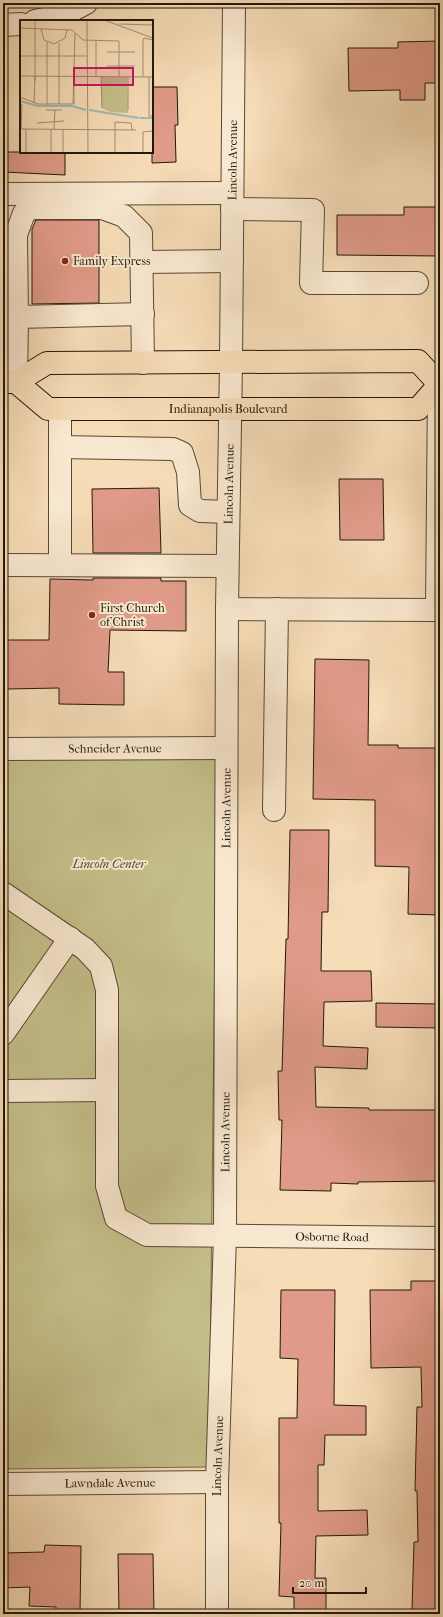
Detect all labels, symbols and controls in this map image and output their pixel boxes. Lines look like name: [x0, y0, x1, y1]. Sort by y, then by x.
inset map: [20, 20, 153, 153]
street label: Lincoln Avenue: [225, 120, 240, 201]
place label: Family Express: [73, 254, 151, 268]
marker: Family Express: [60, 256, 70, 266]
street label: Indianapolis Boulevard: [169, 402, 288, 416]
street label: Lincoln Avenue: [221, 444, 237, 525]
place label: First Church of Christ: [100, 601, 165, 629]
marker: First Church of Christ: [87, 610, 97, 620]
street label: Schneider Avenue: [68, 741, 162, 756]
street label: Lincoln Avenue: [219, 768, 233, 848]
park label: Lincoln Center: [71, 857, 147, 871]
street label: Lincoln Avenue: [218, 1092, 232, 1172]
street label: Osborne Road: [295, 1230, 369, 1244]
street label: Lincoln Avenue: [210, 1415, 226, 1496]
street label: Lawndale Avenue: [64, 1476, 156, 1490]
scale bar: [293, 1569, 366, 1595]
text: 20 m: [299, 1576, 324, 1590]

